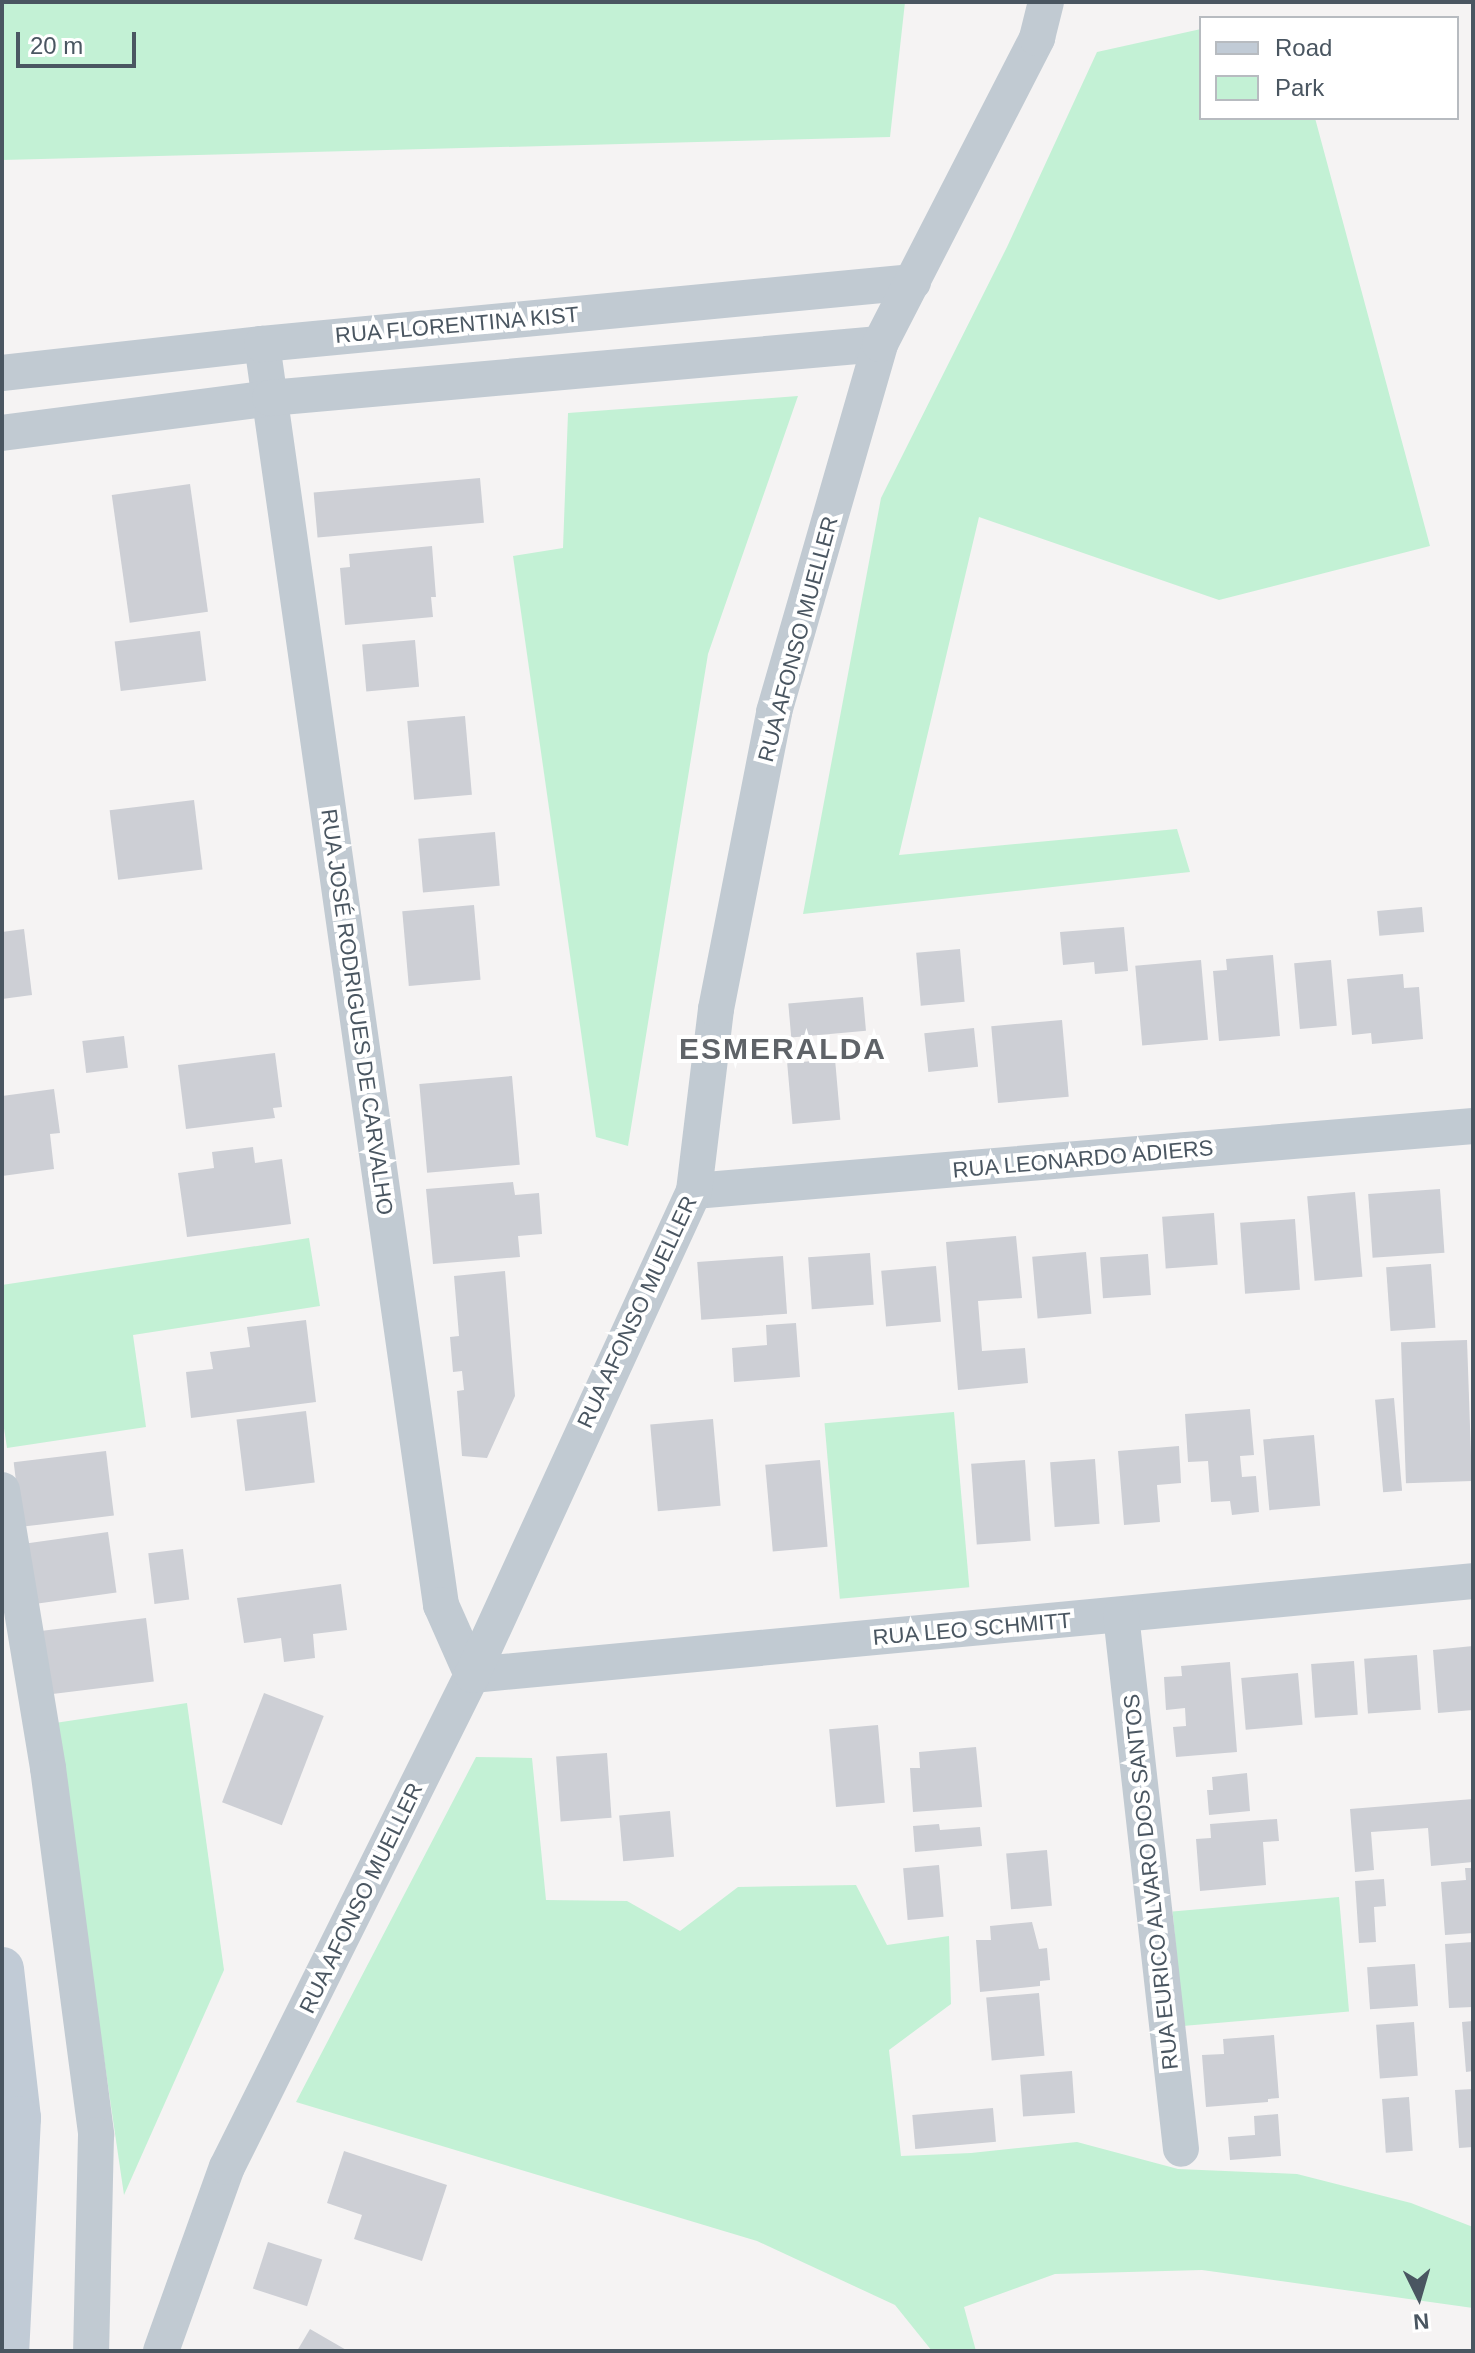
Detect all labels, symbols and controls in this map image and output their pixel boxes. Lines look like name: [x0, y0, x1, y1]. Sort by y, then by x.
scale bar: [20, 16, 140, 66]
legend: [1199, 16, 1459, 120]
text: 20 m: [30, 32, 83, 59]
text: Road: [1275, 34, 1332, 61]
text: Park: [1275, 74, 1324, 101]
street label: RUA FLORENTINA KIST: [333, 301, 581, 349]
street label: RUA AFONSO MUELLER: [752, 512, 844, 766]
street label: RUA JOSÉ RODRIGUES DE CARVALHO: [315, 807, 399, 1217]
district label: ESMERALDA: [679, 1031, 887, 1067]
street label: RUA LEONARDO ADIERS: [950, 1134, 1216, 1184]
street label: RUA AFONSO MUELLER: [571, 1191, 703, 1433]
street label: RUA LEO SCHMITT: [871, 1607, 1073, 1651]
street label: RUA EURICO ALVARO DOS SANTOS: [1118, 1692, 1184, 2072]
street label: RUA AFONSO MUELLER: [293, 1777, 429, 2019]
north arrow: [1379, 2257, 1459, 2337]
text: N: [1412, 2308, 1430, 2335]

